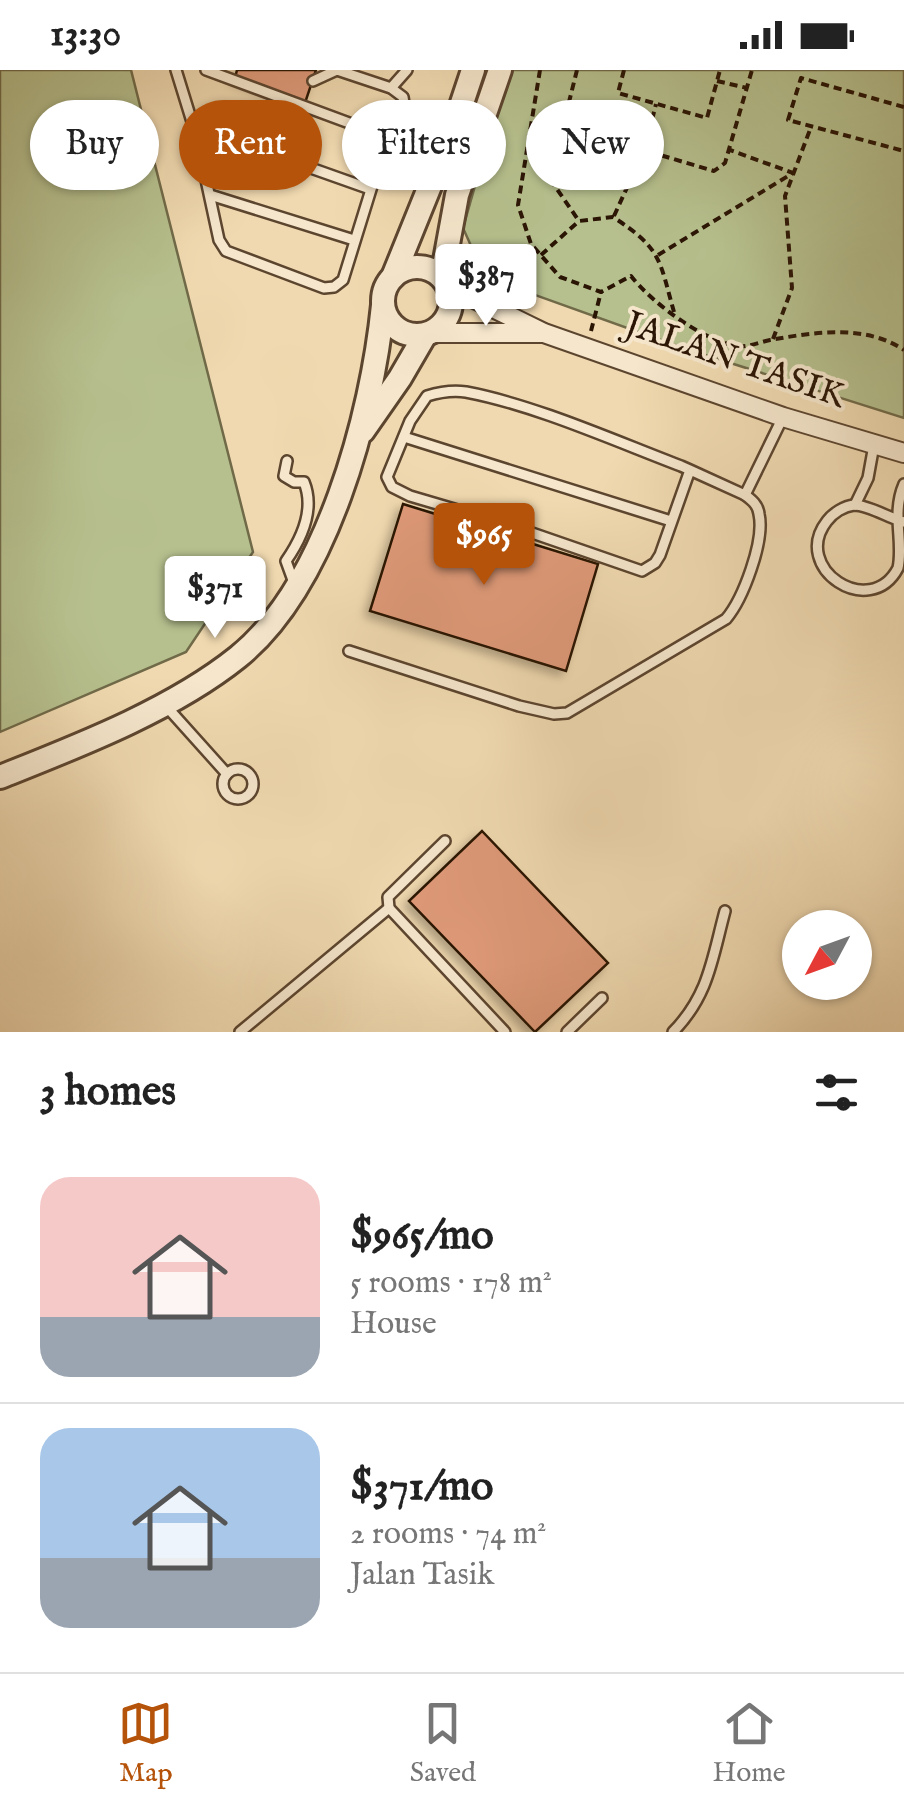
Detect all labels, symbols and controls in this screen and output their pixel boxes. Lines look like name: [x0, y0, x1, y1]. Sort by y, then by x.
text: 13:30: [50, 11, 121, 59]
chip: Buy: [30, 100, 159, 190]
chip: Rent: [179, 100, 322, 190]
chip: Filters: [342, 100, 506, 190]
chip: New: [526, 100, 664, 190]
pin: $387: [427, 244, 545, 329]
text: $387: [457, 256, 515, 297]
street label: JALAN TASIK: [615, 301, 852, 420]
pin: $965: [425, 503, 543, 588]
text: $965: [456, 515, 512, 556]
pin: $371: [156, 556, 274, 641]
text: $371: [187, 568, 243, 609]
north arrow: [782, 910, 872, 1000]
map controls: [782, 910, 872, 1000]
icon: filters: [809, 1065, 864, 1120]
text: 3 homes: [40, 1066, 176, 1119]
text: $965/mo: [350, 1210, 494, 1263]
icon: home: [120, 1217, 240, 1337]
text: 5 rooms · 178 m²: [350, 1263, 552, 1304]
text: House: [350, 1304, 437, 1345]
text: $371/mo: [350, 1461, 493, 1514]
icon: home: [120, 1468, 240, 1588]
text: 2 rooms · 74 m²: [350, 1514, 546, 1555]
text: Jalan Tasik: [350, 1555, 494, 1596]
tab: Map: [118, 1696, 173, 1791]
tab: Saved: [410, 1696, 476, 1791]
tab: Home: [713, 1696, 786, 1791]

